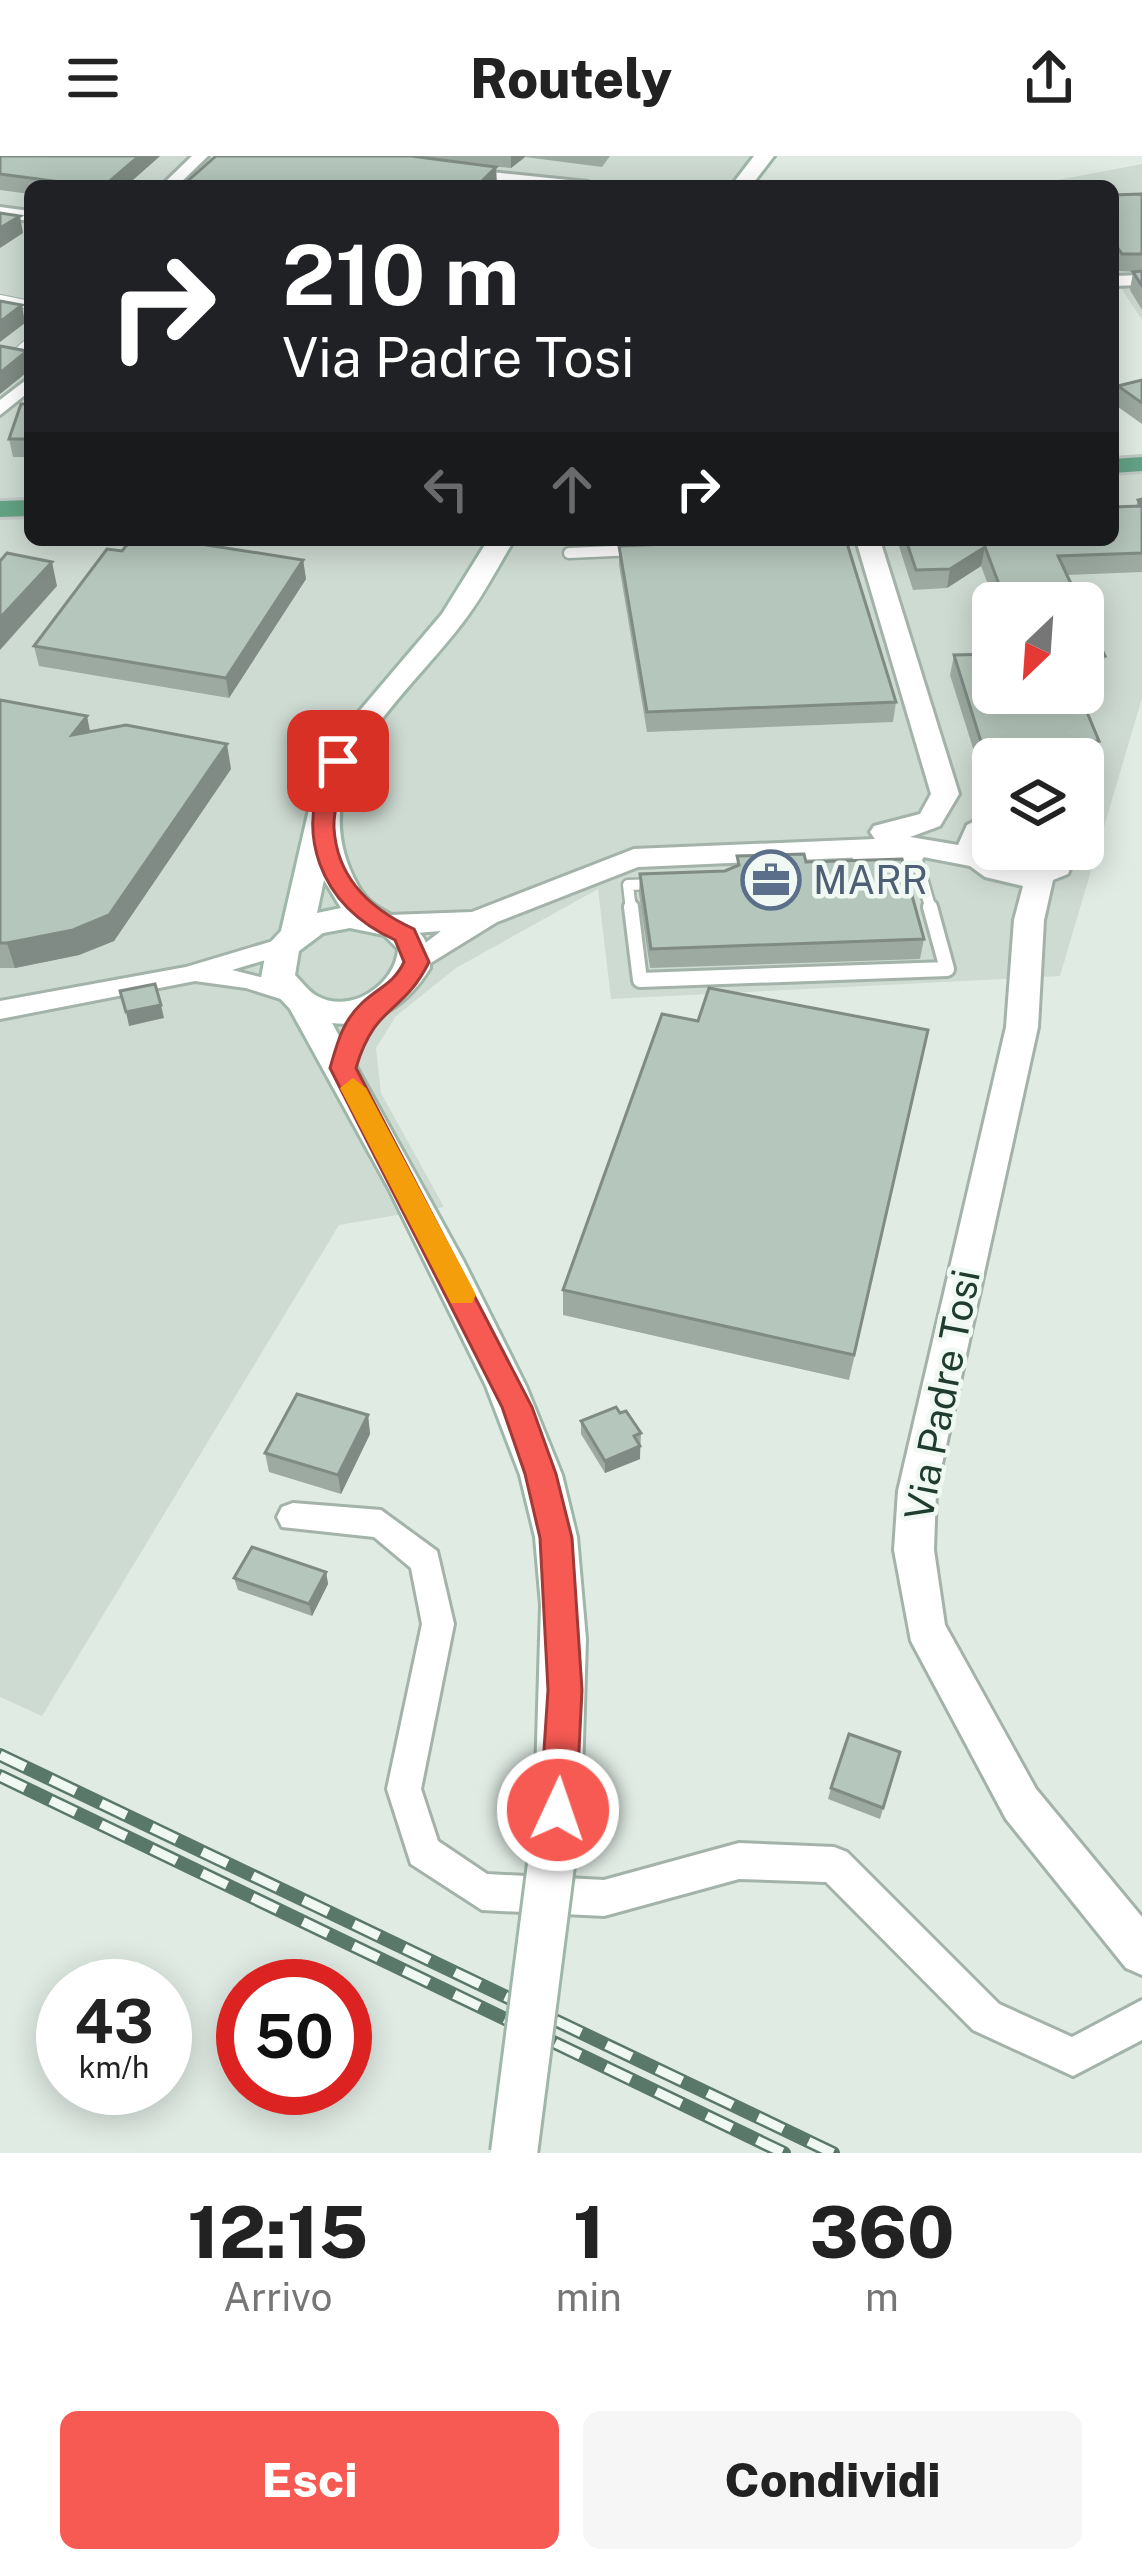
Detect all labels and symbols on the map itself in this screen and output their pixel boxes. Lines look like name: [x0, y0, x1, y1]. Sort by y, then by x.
north arrow: [972, 582, 1104, 714]
pin: [287, 710, 389, 812]
office icon: MARR: [740, 849, 802, 911]
place label: MARR: [813, 857, 928, 903]
street label: Via Padre Tosi: [895, 1266, 989, 1524]
position arrow: [495, 1747, 621, 1873]
speed limit sign: 50: [216, 1959, 372, 2115]

